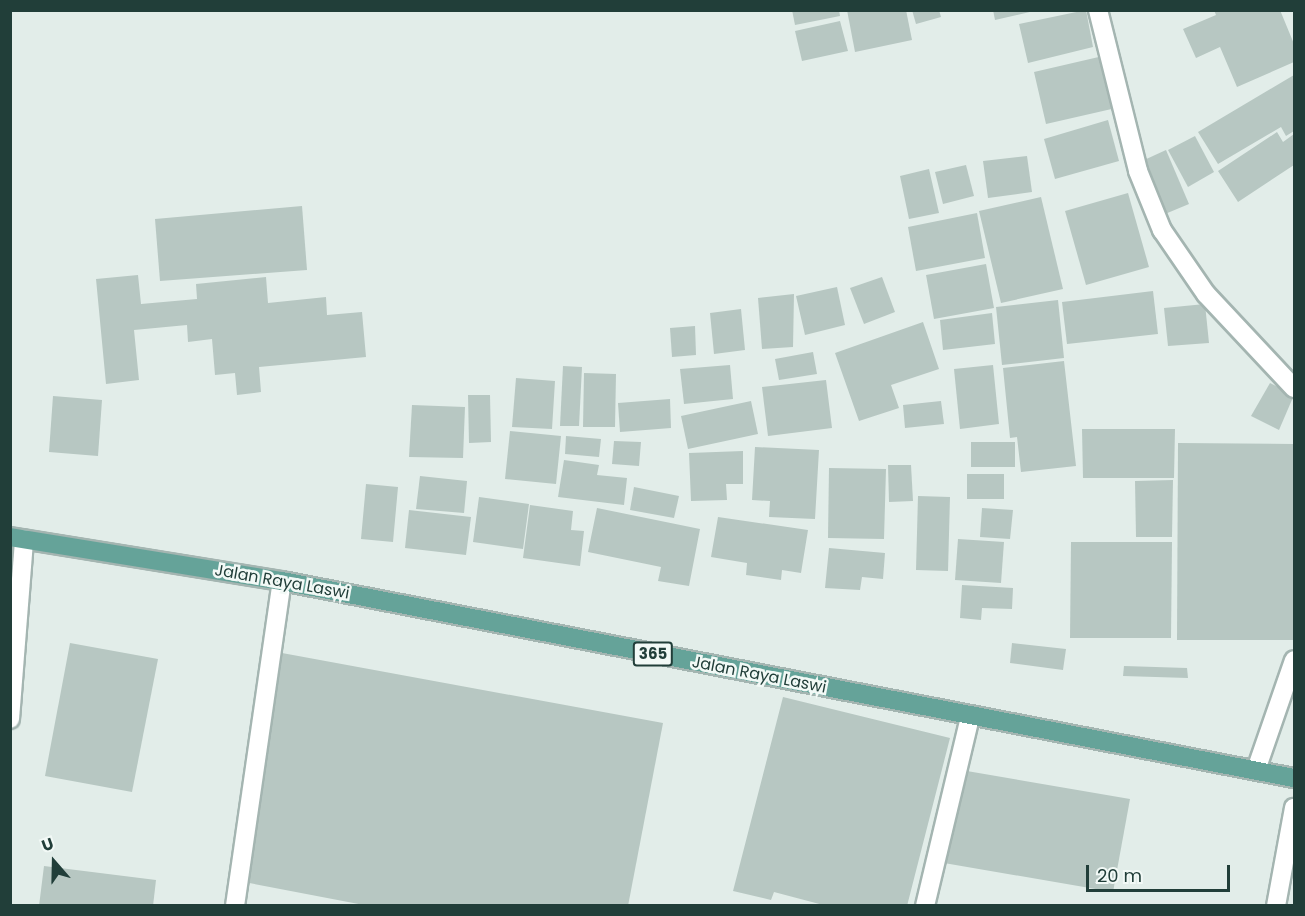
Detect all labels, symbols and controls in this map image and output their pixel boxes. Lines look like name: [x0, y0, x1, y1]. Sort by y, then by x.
street label: Jalan Raya Laswi: [213, 561, 351, 603]
road number: 365: [632, 642, 674, 666]
street label: Jalan Raya Laswi: [690, 653, 828, 697]
north arrow: [24, 832, 84, 892]
text: U: [38, 832, 57, 857]
scale bar: [1089, 853, 1233, 891]
text: 20 m: [1097, 863, 1142, 888]

